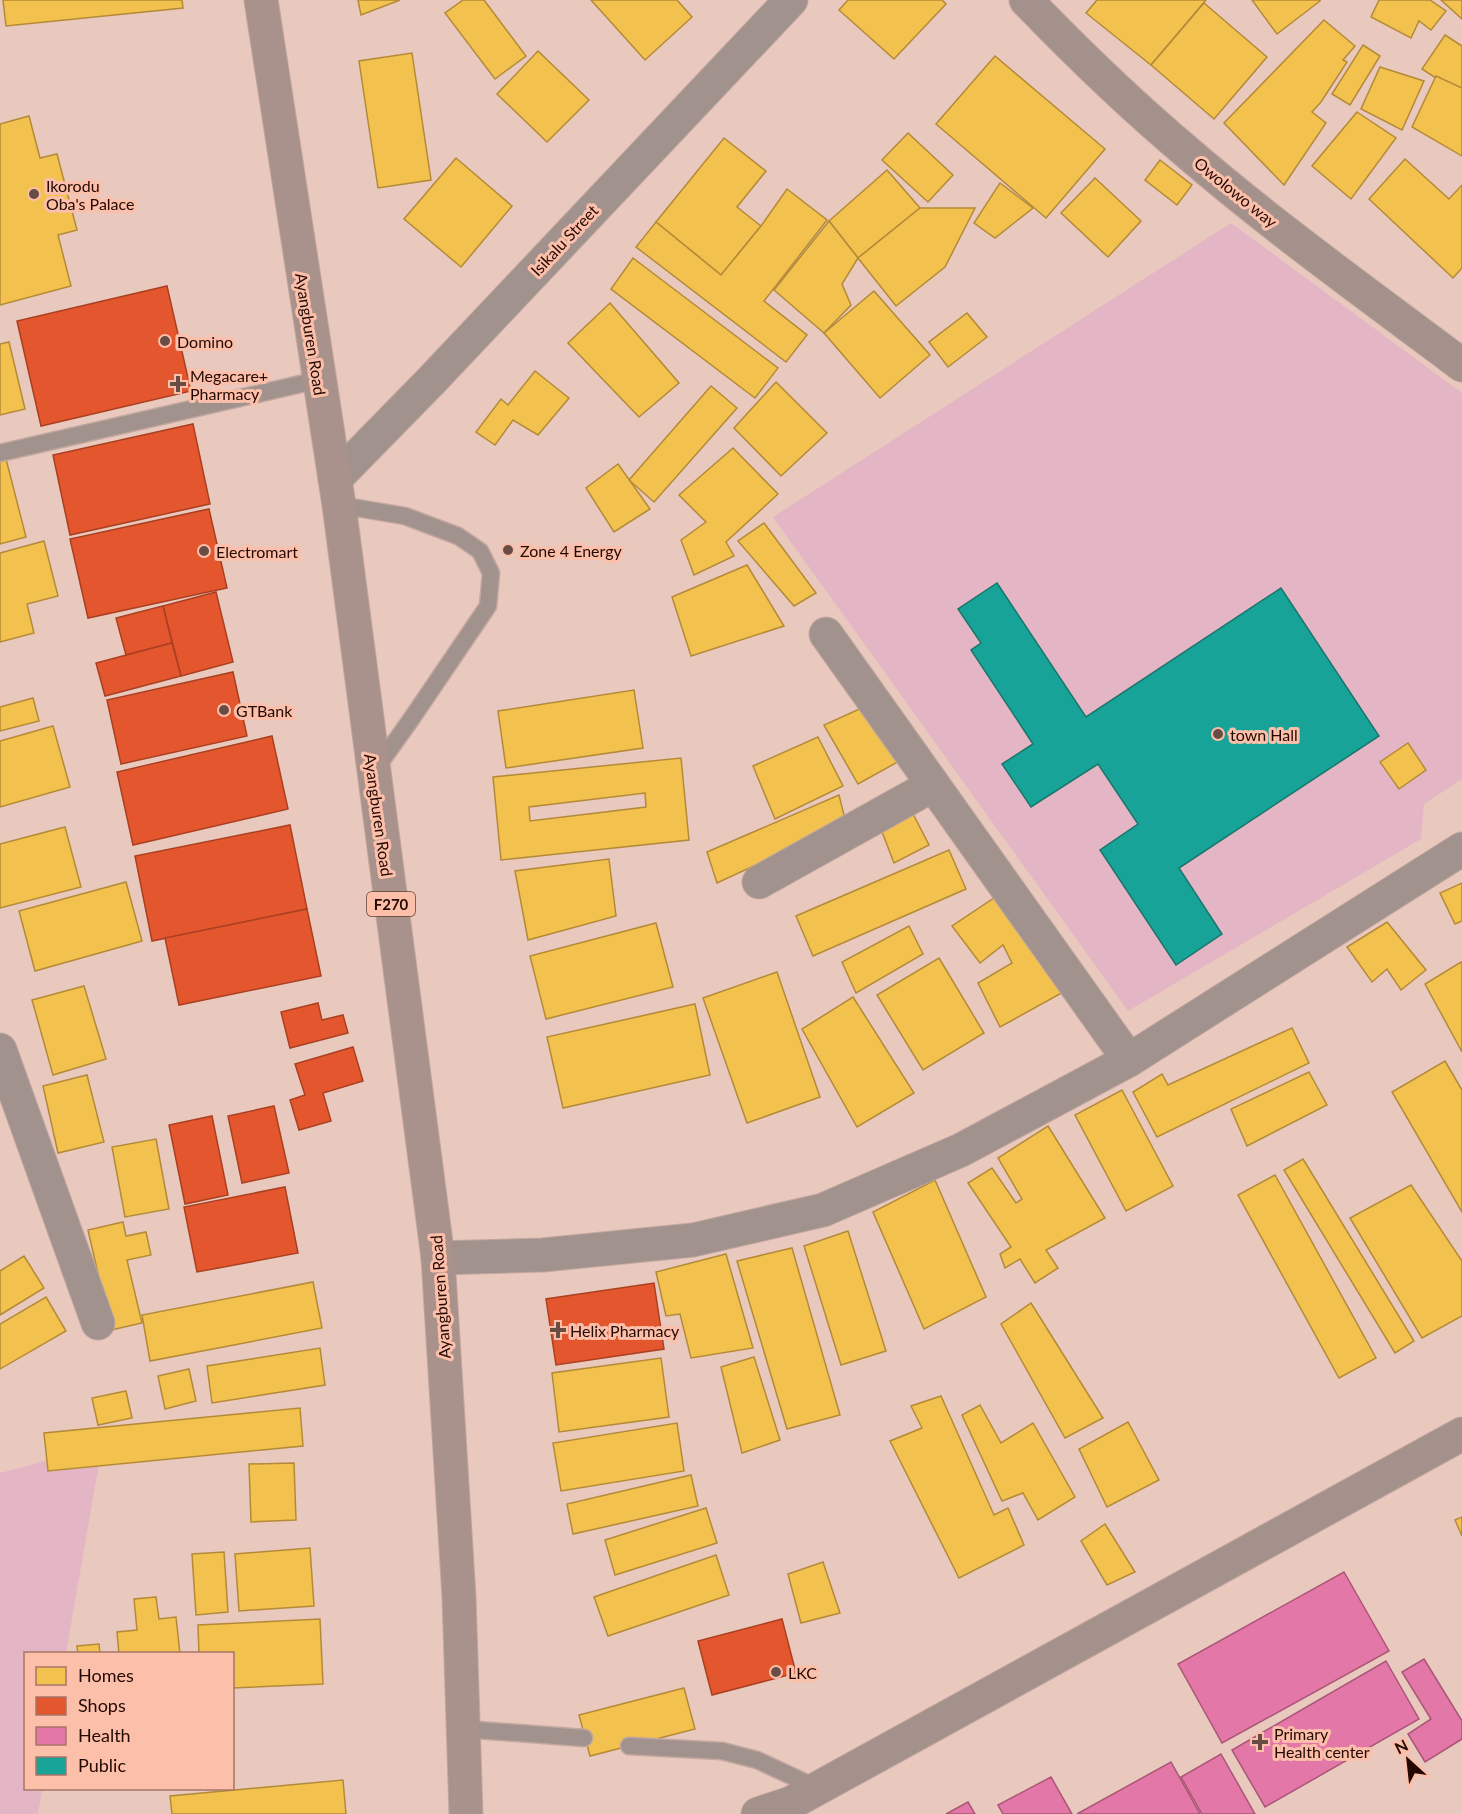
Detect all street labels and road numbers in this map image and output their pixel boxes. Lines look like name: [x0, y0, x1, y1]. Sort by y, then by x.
street label: Owolowo way: [1191, 153, 1282, 232]
street label: Isikalu Street: [526, 200, 602, 279]
street label: Ayangburen Road: [292, 271, 330, 397]
street label: Ayangburen Road: [361, 752, 397, 878]
road number: F270: [367, 892, 415, 916]
street label: Ayangburen Road: [426, 1235, 454, 1359]

